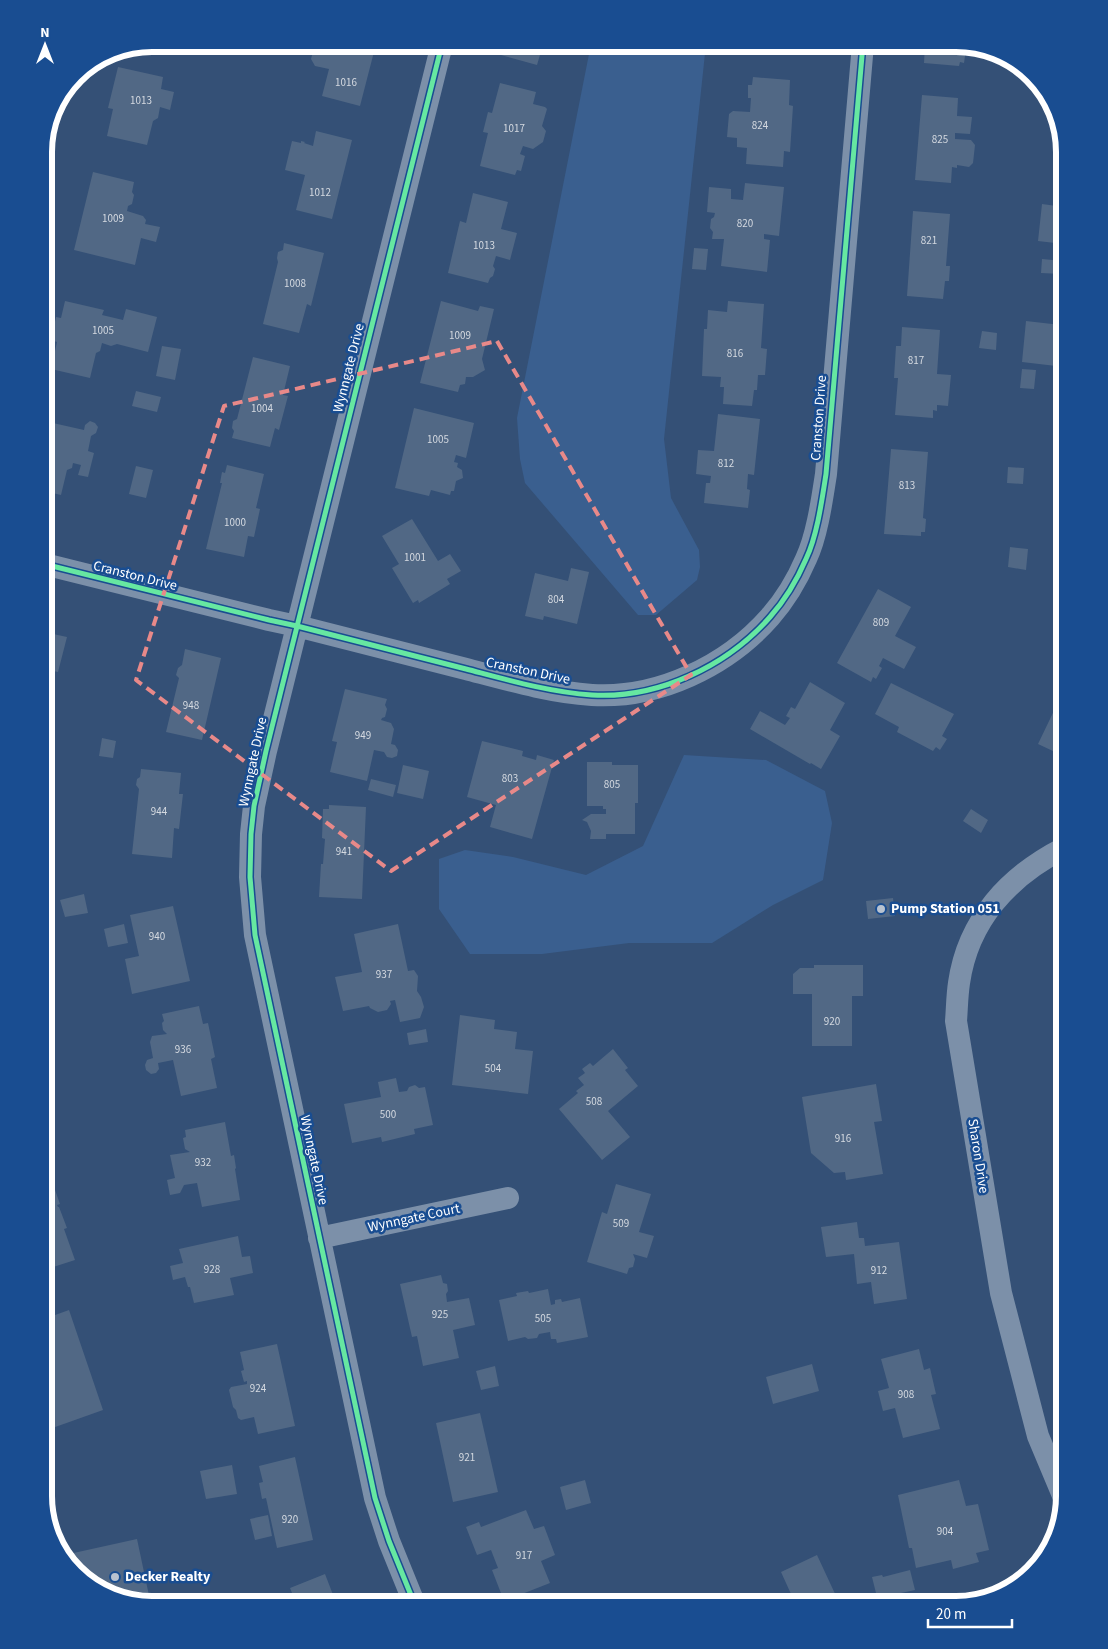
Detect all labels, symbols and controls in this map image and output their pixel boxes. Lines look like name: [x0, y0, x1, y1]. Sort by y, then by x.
north arrow: [20, 20, 70, 70]
text: N: [40, 23, 50, 43]
house number: 1016: [335, 75, 357, 90]
house number: 1013: [130, 93, 152, 108]
house number: 824: [752, 118, 769, 133]
house number: 1017: [503, 121, 525, 136]
house number: 825: [932, 132, 948, 147]
house number: 1012: [309, 185, 331, 200]
house number: 1009: [102, 211, 124, 226]
house number: 820: [737, 216, 753, 231]
house number: 821: [921, 233, 937, 248]
house number: 1013: [473, 238, 495, 253]
house number: 1008: [284, 276, 306, 291]
street label: Wynngate Drive: [328, 321, 370, 415]
house number: 1005: [92, 323, 114, 338]
house number: 1009: [449, 328, 471, 343]
house number: 816: [727, 346, 744, 361]
house number: 817: [908, 353, 924, 368]
street label: Cranston Drive: [806, 374, 832, 461]
house number: 1004: [251, 401, 273, 416]
house number: 1005: [427, 432, 449, 447]
house number: 812: [718, 456, 734, 471]
house number: 813: [899, 478, 915, 493]
house number: 1000: [224, 515, 246, 530]
house number: 1001: [404, 550, 426, 565]
street label: Cranston Drive: [91, 556, 179, 596]
house number: 804: [548, 592, 565, 607]
house number: 809: [873, 615, 889, 630]
street label: Cranston Drive: [484, 652, 572, 690]
house number: 948: [183, 698, 200, 713]
street label: Wynngate Drive: [234, 715, 272, 809]
house number: 949: [355, 728, 371, 743]
house number: 803: [502, 771, 518, 786]
house number: 805: [604, 777, 620, 792]
house number: 944: [151, 804, 168, 819]
house number: 941: [336, 844, 352, 859]
place label: Pump Station 051: [891, 899, 1000, 919]
marker: Pump Station 051: [875, 903, 887, 915]
house number: 940: [149, 929, 165, 944]
house number: 937: [376, 967, 392, 982]
house number: 920: [824, 1014, 840, 1029]
house number: 936: [175, 1042, 192, 1057]
house number: 504: [485, 1061, 502, 1076]
house number: 508: [586, 1094, 603, 1109]
house number: 500: [380, 1107, 396, 1122]
street label: Wynngate Drive: [295, 1113, 333, 1207]
street label: Sharon Drive: [962, 1117, 994, 1195]
house number: 916: [835, 1131, 852, 1146]
house number: 932: [195, 1155, 211, 1170]
street label: Wynngate Court: [366, 1198, 462, 1238]
house number: 509: [613, 1216, 629, 1231]
house number: 928: [204, 1262, 221, 1277]
house number: 912: [871, 1263, 887, 1278]
house number: 925: [432, 1307, 448, 1322]
house number: 505: [535, 1311, 551, 1326]
house number: 924: [250, 1381, 267, 1396]
house number: 908: [898, 1387, 915, 1402]
house number: 921: [459, 1450, 475, 1465]
house number: 920: [282, 1512, 298, 1527]
house number: 904: [937, 1524, 954, 1539]
house number: 917: [516, 1548, 532, 1563]
place label: Decker Realty: [125, 1567, 211, 1587]
marker: Decker Realty: [109, 1571, 121, 1583]
scale bar: [928, 1596, 1012, 1628]
text: 20 m: [936, 1604, 966, 1625]

